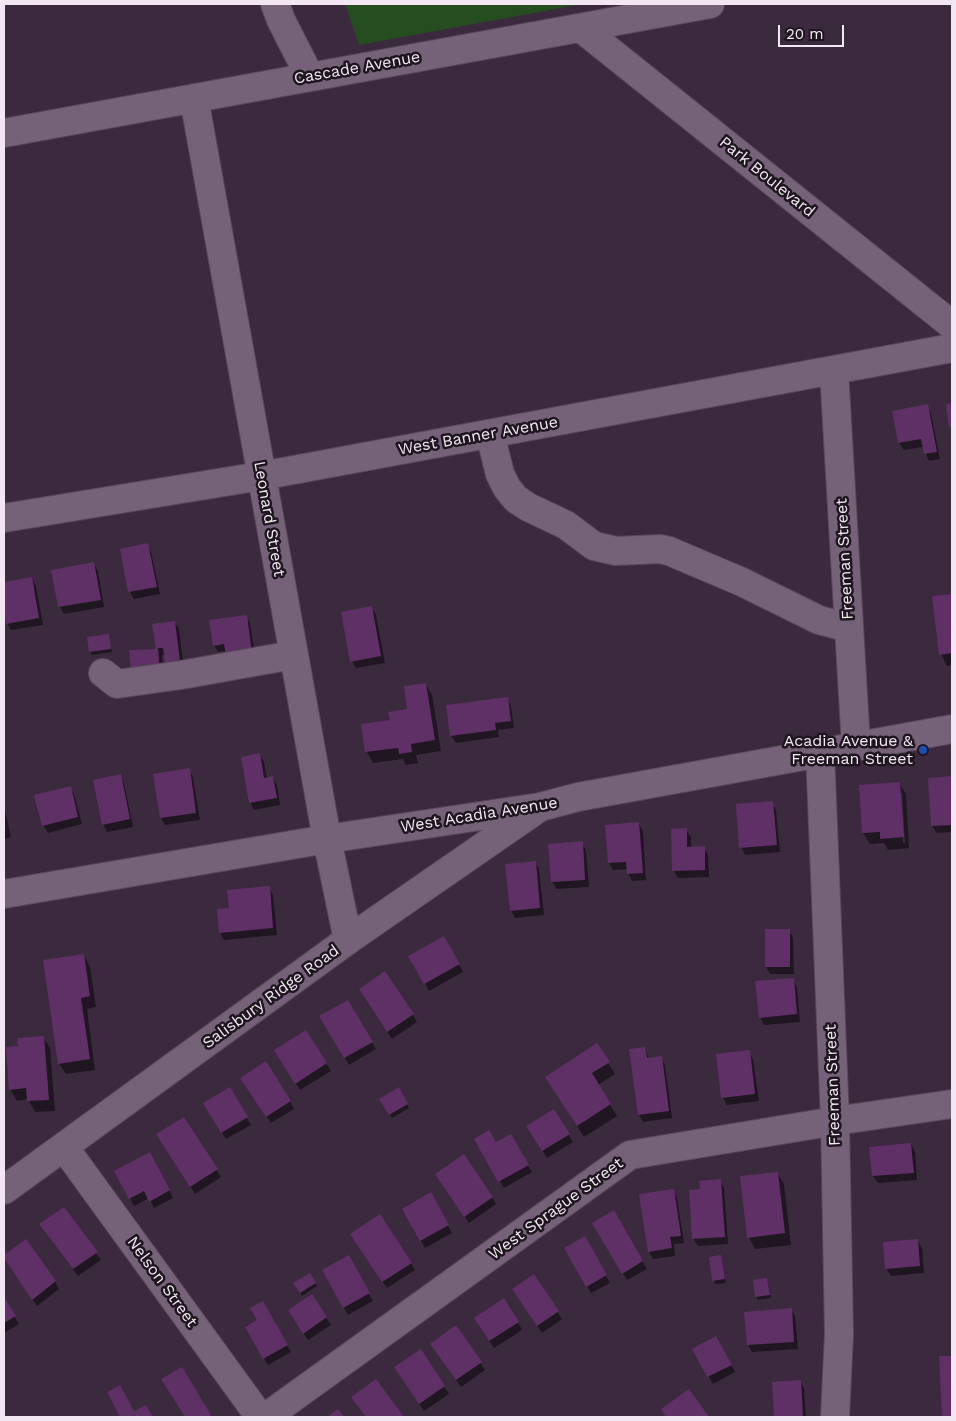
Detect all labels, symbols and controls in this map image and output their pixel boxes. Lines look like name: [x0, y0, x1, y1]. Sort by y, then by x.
scale bar: [781, 15, 847, 47]
text: 20 m: [786, 25, 824, 43]
street label: Cascade Avenue: [292, 47, 422, 89]
street label: Park Boulevard: [715, 133, 819, 221]
street label: West Banner Avenue: [397, 412, 559, 460]
street label: Leonard Street: [249, 460, 289, 578]
street label: Freeman Street: [832, 498, 858, 620]
place label: Acadia Avenue & Freeman Street: [784, 731, 913, 769]
marker: Acadia Avenue & Freeman Street: [917, 744, 929, 756]
street label: West Acadia Avenue: [399, 793, 559, 837]
street label: Salisbury Ridge Road: [199, 941, 343, 1053]
street label: Freeman Street: [821, 1024, 845, 1146]
street label: West Sprague Street: [485, 1154, 627, 1264]
street label: Nelson Street: [123, 1233, 201, 1331]

